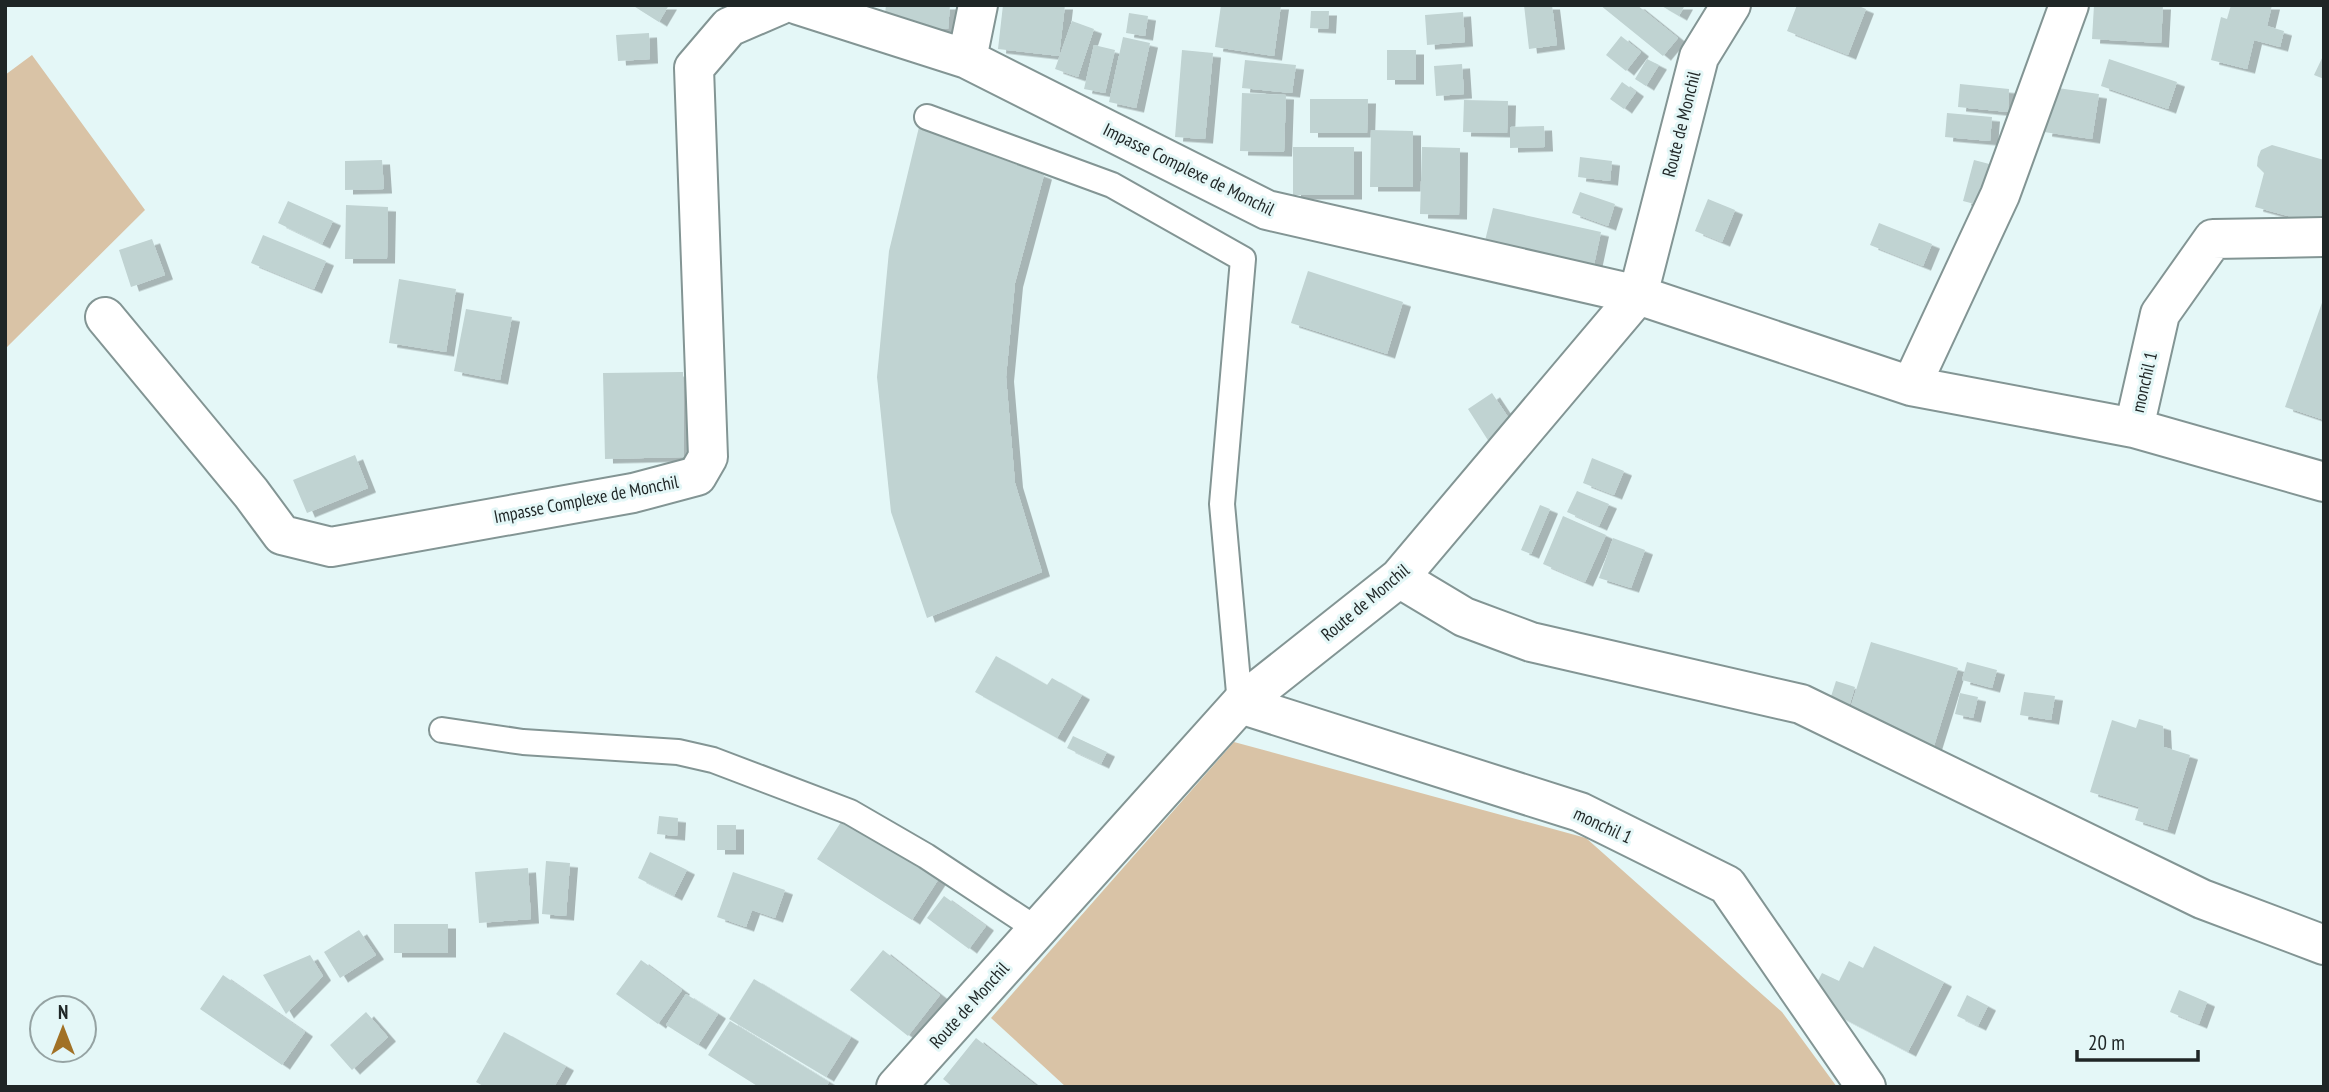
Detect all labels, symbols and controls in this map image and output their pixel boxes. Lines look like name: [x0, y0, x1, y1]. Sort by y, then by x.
street label: Route de Monchil: [1657, 68, 1705, 179]
street label: Impasse Complexe de Monchil: [1100, 118, 1279, 221]
street label: monchil 1: [2126, 349, 2162, 415]
street label: Impasse Complexe de Monchil: [492, 470, 681, 528]
street label: Route de Monchil: [1316, 558, 1414, 646]
street label: monchil 1: [1570, 802, 1636, 848]
street label: Route de Monchil: [924, 957, 1014, 1053]
north arrow: [28, 994, 98, 1064]
text: N: [58, 1000, 68, 1024]
scale bar: [2077, 1018, 2198, 1062]
text: 20 m: [2088, 1029, 2125, 1056]

